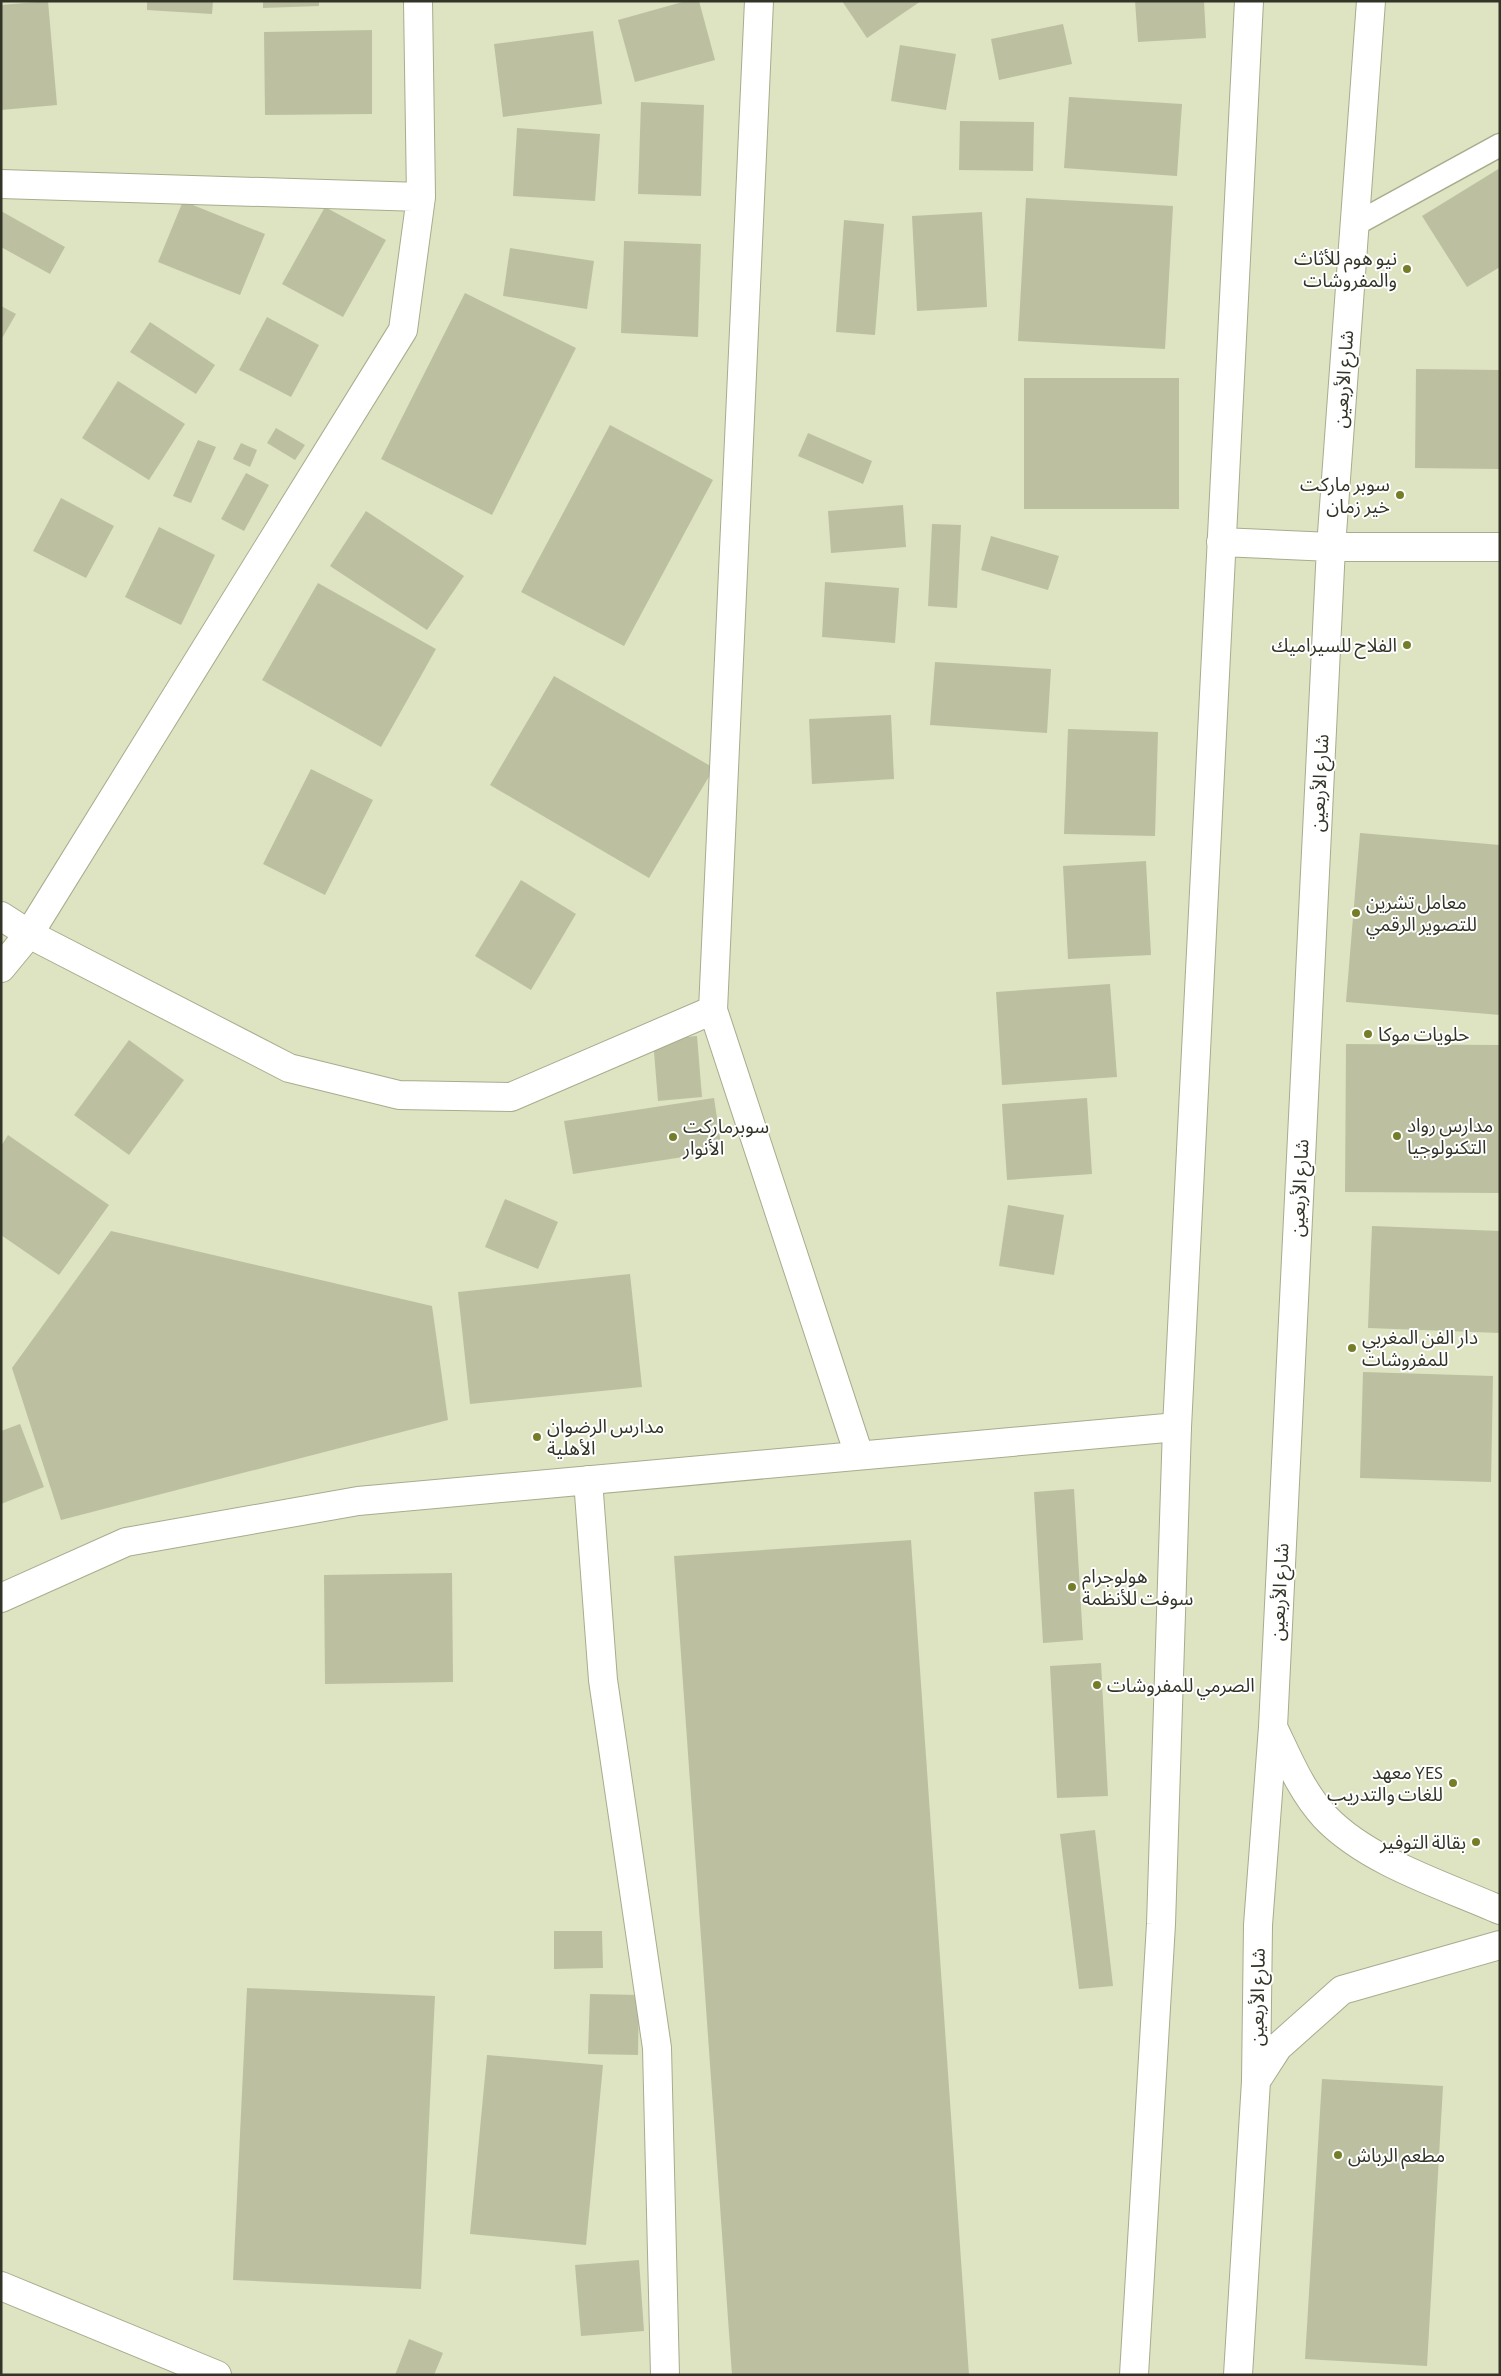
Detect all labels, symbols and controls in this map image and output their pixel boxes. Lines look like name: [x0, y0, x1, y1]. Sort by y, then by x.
place label: نيو هوم للأثاث والمفروشات: [1294, 249, 1397, 292]
marker: نيو هوم للأثاث والمفروشات: [1401, 263, 1413, 275]
street label: شارع الأربعين: [1331, 329, 1360, 429]
place label: سوبر ماركت خير زمان: [1300, 476, 1390, 518]
marker: سوبر ماركت خير زمان: [1394, 489, 1406, 501]
place label: الفلاح للسيراميك: [1271, 637, 1397, 659]
marker: الفلاح للسيراميك: [1401, 639, 1413, 651]
street label: شارع الأربعين: [1308, 734, 1336, 833]
place label: معامل تشرين للتصوير الرقمي: [1366, 894, 1477, 939]
marker: معامل تشرين للتصوير الرقمي: [1350, 907, 1362, 919]
place label: حلويات موكا: [1378, 1026, 1469, 1046]
marker: حلويات موكا: [1362, 1028, 1374, 1040]
place label: مدارس رواد التكنولوجيا: [1407, 1117, 1493, 1159]
place label: سوبرماركت الأنوار: [682, 1118, 769, 1160]
marker: مدارس رواد التكنولوجيا: [1391, 1130, 1403, 1142]
marker: سوبرماركت الأنوار: [667, 1131, 679, 1143]
street label: شارع الأربعين: [1288, 1139, 1316, 1238]
place label: دار الفن المغربي للمفروشات: [1362, 1329, 1478, 1371]
marker: دار الفن المغربي للمفروشات: [1346, 1342, 1358, 1354]
place label: مدارس الرضوان الأهلية: [547, 1418, 664, 1459]
marker: مدارس الرضوان الأهلية: [531, 1431, 543, 1443]
street label: شارع الأربعين: [1268, 1543, 1296, 1642]
place label: هولوجرام سوفت للأنظمة: [1082, 1568, 1193, 1610]
marker: هولوجرام سوفت للأنظمة: [1066, 1581, 1078, 1593]
place label: الصرمي للمفروشات: [1107, 1677, 1255, 1700]
marker: الصرمي للمفروشات: [1091, 1679, 1103, 1691]
place label: معهد YES للغات والتدريب: [1327, 1764, 1443, 1806]
marker: معهد YES للغات والتدريب: [1447, 1777, 1459, 1789]
place label: بقالة التوفير: [1379, 1834, 1466, 1854]
marker: بقالة التوفير: [1470, 1836, 1482, 1848]
street label: شارع الأربعين: [1247, 1948, 1272, 2046]
place label: مطعم الرباش: [1348, 2147, 1445, 2170]
marker: مطعم الرباش: [1332, 2149, 1344, 2161]

